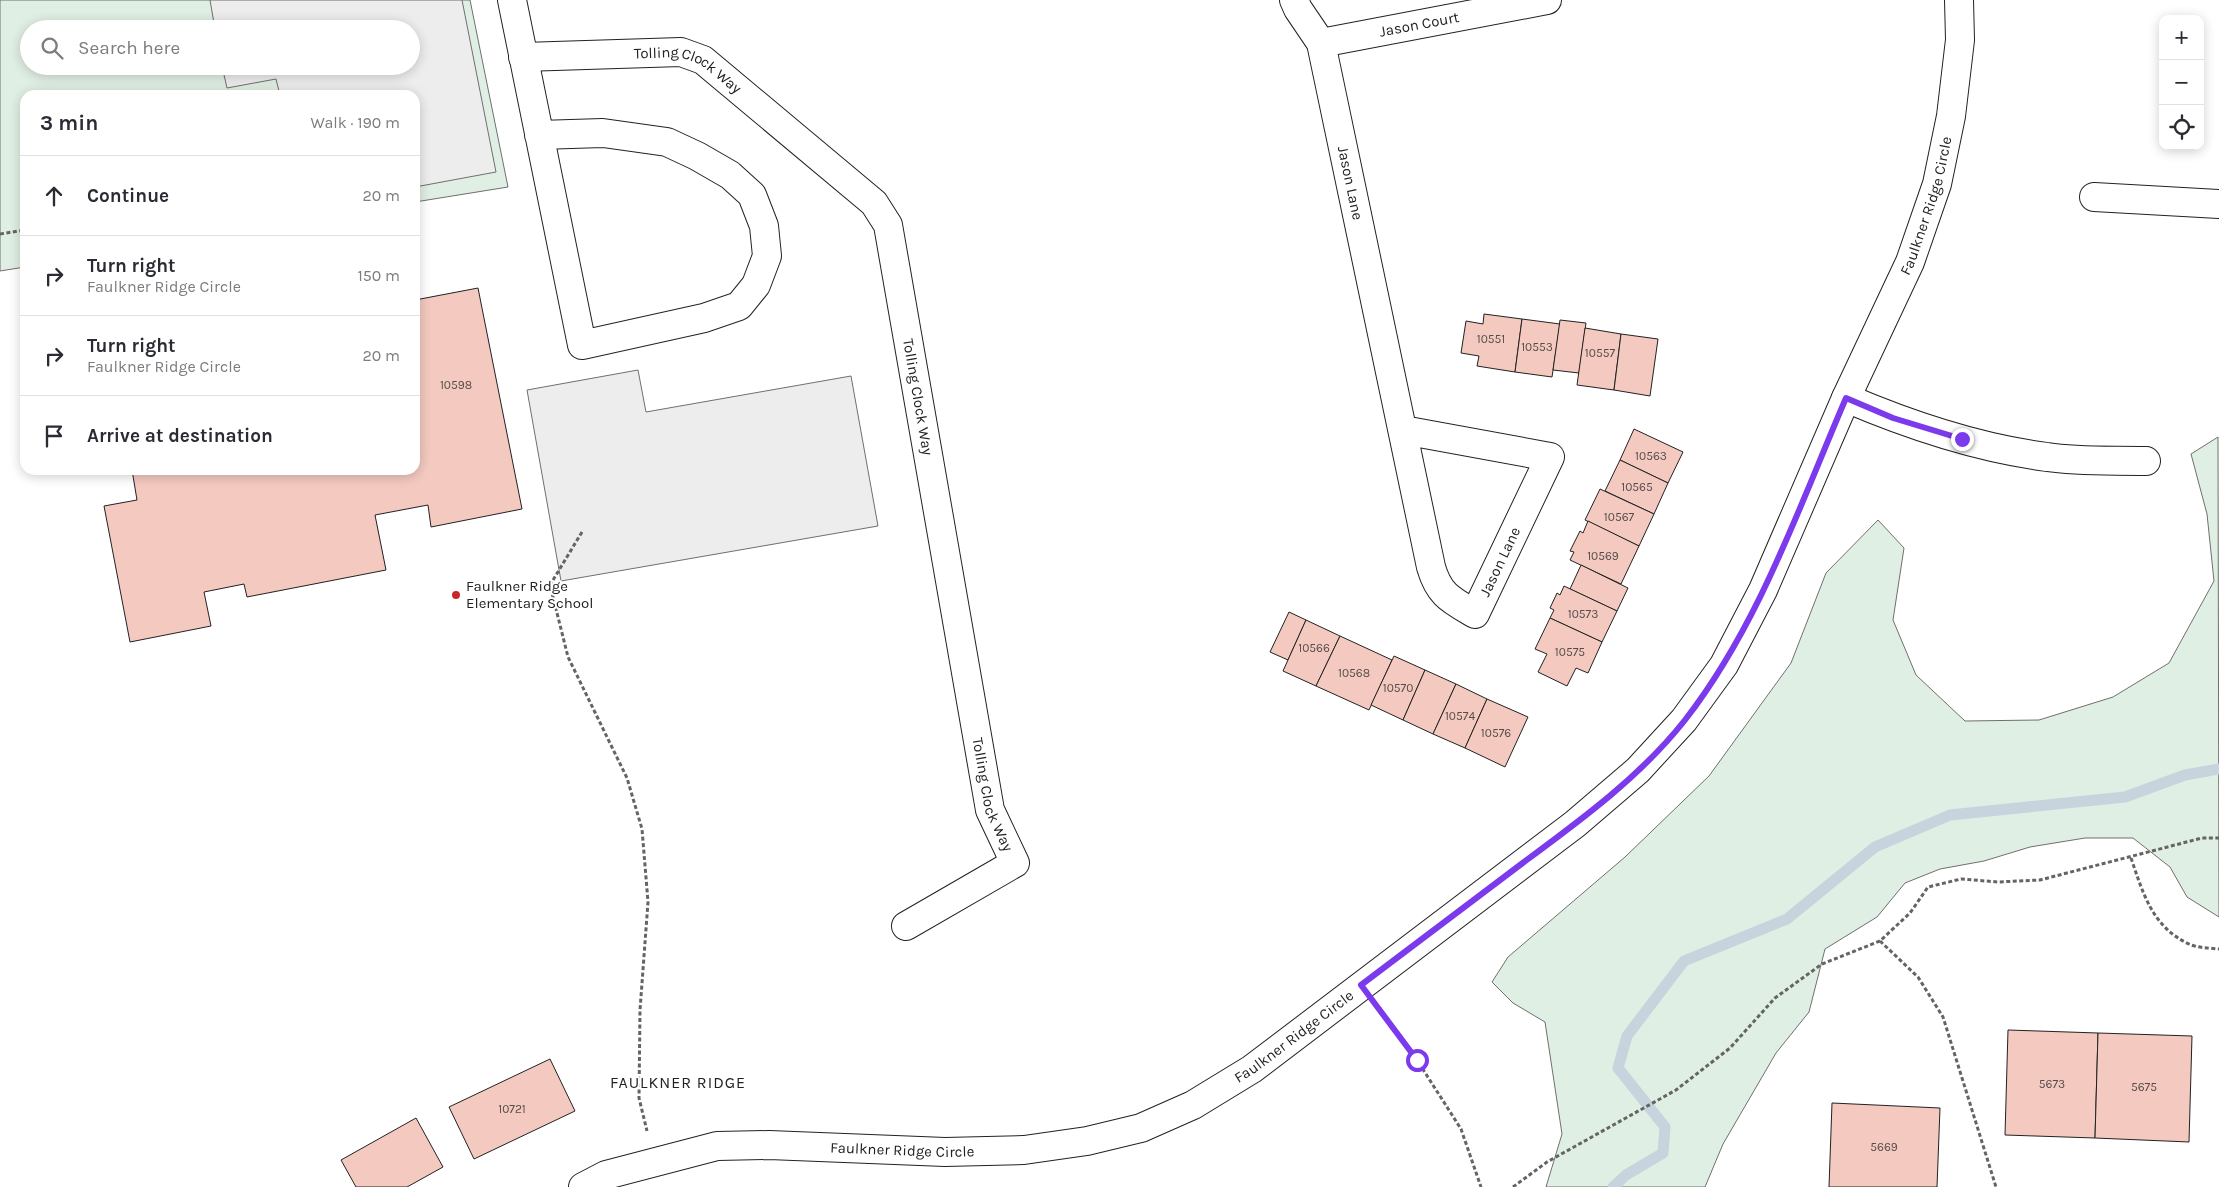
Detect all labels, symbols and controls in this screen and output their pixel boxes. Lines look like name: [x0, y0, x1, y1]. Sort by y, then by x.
street label: Jason Court: [1378, 8, 1461, 41]
map controls: [2159, 15, 2204, 150]
button: +: [2159, 15, 2204, 60]
search box: [20, 20, 420, 75]
icon: search: [38, 34, 66, 62]
text: Search here: [78, 37, 180, 59]
street label: Tolling Clock Way: [634, 43, 745, 97]
button: −: [2159, 60, 2204, 105]
button: locate: [2159, 105, 2204, 150]
text: 3 min: [40, 111, 98, 135]
text: Walk · 190 m: [311, 113, 400, 132]
street label: Faulkner Ridge Circle: [1896, 135, 1956, 278]
street label: Jason Lane: [1334, 144, 1367, 222]
icon: ahead: [40, 182, 68, 210]
text: Continue: [87, 185, 169, 207]
text: 20 m: [362, 186, 400, 205]
text: Turn right: [87, 255, 176, 277]
icon: right: [40, 262, 68, 290]
text: 150 m: [357, 266, 400, 285]
text: Faulkner Ridge Circle: [87, 277, 241, 296]
house number: 10551: [1477, 332, 1505, 346]
text: Turn right: [87, 335, 176, 357]
street label: Tolling Clock Way: [899, 337, 937, 457]
house number: 10553: [1521, 340, 1553, 354]
icon: right: [40, 342, 68, 370]
text: 20 m: [362, 346, 400, 365]
house number: 10557: [1585, 346, 1615, 360]
text: Faulkner Ridge Circle: [87, 357, 241, 376]
house number: 10598: [440, 378, 472, 392]
icon: arrive: [40, 422, 68, 450]
text: Arrive at destination: [87, 425, 273, 447]
route end: [1951, 428, 1974, 451]
house number: 10563: [1635, 449, 1667, 463]
house number: 10565: [1621, 480, 1653, 494]
house number: 10567: [1604, 510, 1635, 524]
street label: Jason Lane: [1476, 524, 1524, 600]
house number: 10569: [1587, 549, 1619, 563]
place label: Faulkner Ridge Elementary School: [466, 577, 593, 612]
marker: Faulkner Ridge Elementary School: [450, 589, 462, 601]
house number: 10573: [1568, 607, 1598, 621]
house number: 10566: [1298, 641, 1330, 655]
house number: 10575: [1555, 645, 1585, 659]
house number: 10568: [1338, 666, 1370, 680]
house number: 10570: [1383, 681, 1413, 695]
house number: 10574: [1445, 709, 1475, 723]
house number: 10576: [1481, 726, 1511, 740]
street label: Tolling Clock Way: [969, 736, 1017, 854]
street label: Faulkner Ridge Circle: [1231, 986, 1357, 1087]
route start: [1406, 1049, 1429, 1072]
district label: FAULKNER RIDGE: [610, 1073, 746, 1092]
house number: 5673: [2039, 1077, 2065, 1091]
house number: 5675: [2131, 1080, 2157, 1094]
house number: 10721: [498, 1102, 526, 1116]
street label: Faulkner Ridge Circle: [830, 1138, 975, 1161]
house number: 5669: [1870, 1140, 1898, 1154]

